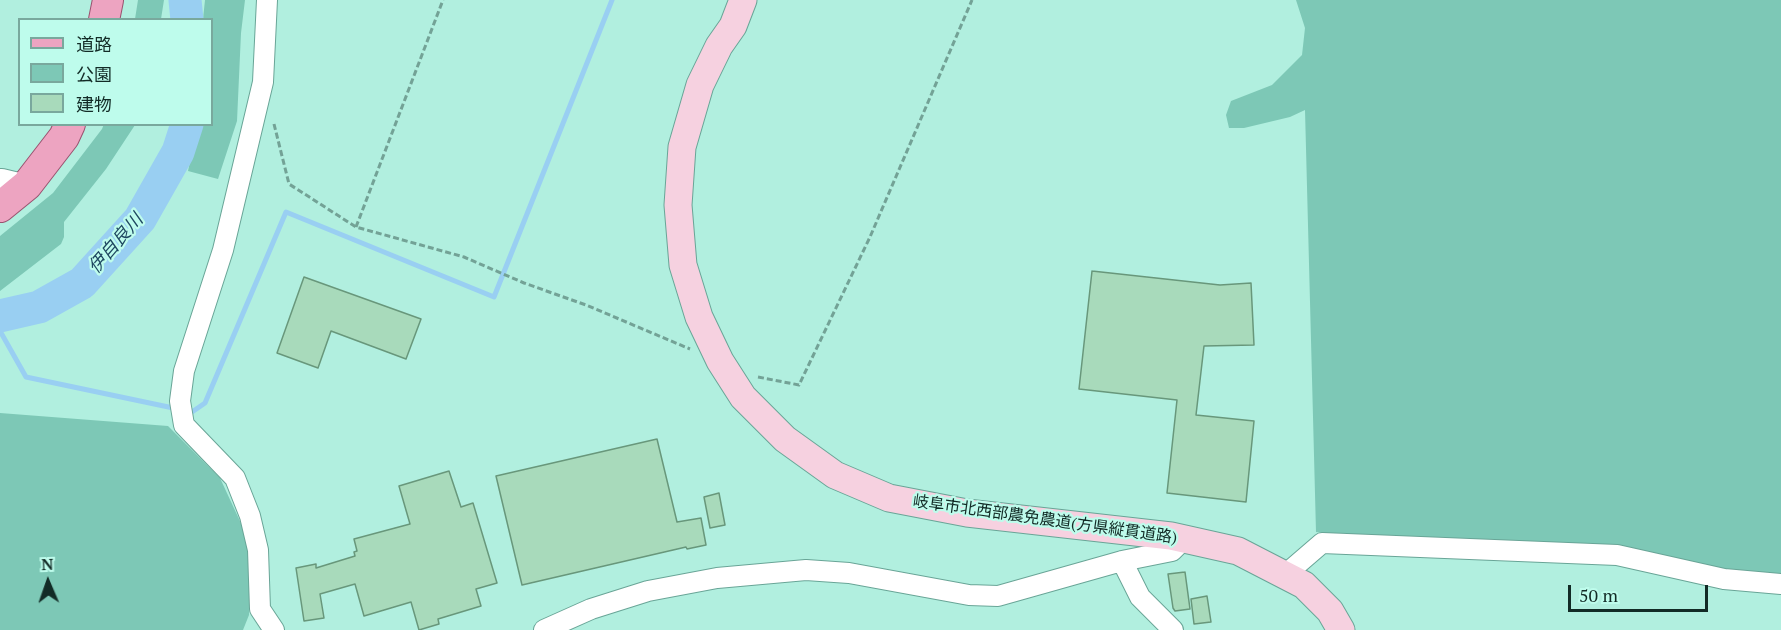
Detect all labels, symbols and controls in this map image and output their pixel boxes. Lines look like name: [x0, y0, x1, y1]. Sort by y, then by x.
legend: [18, 18, 213, 126]
text: 道路: [76, 32, 112, 56]
text: 公園: [76, 62, 112, 86]
text: 建物: [76, 92, 112, 116]
water label: 伊自良川: [84, 210, 148, 278]
street label: 岐阜市北西部農免農道(方県縦貫道路): [911, 492, 1179, 548]
north arrow: [18, 552, 78, 612]
text: N: [41, 553, 54, 575]
scale bar: [1571, 573, 1710, 611]
text: 50 m: [1579, 583, 1618, 607]

